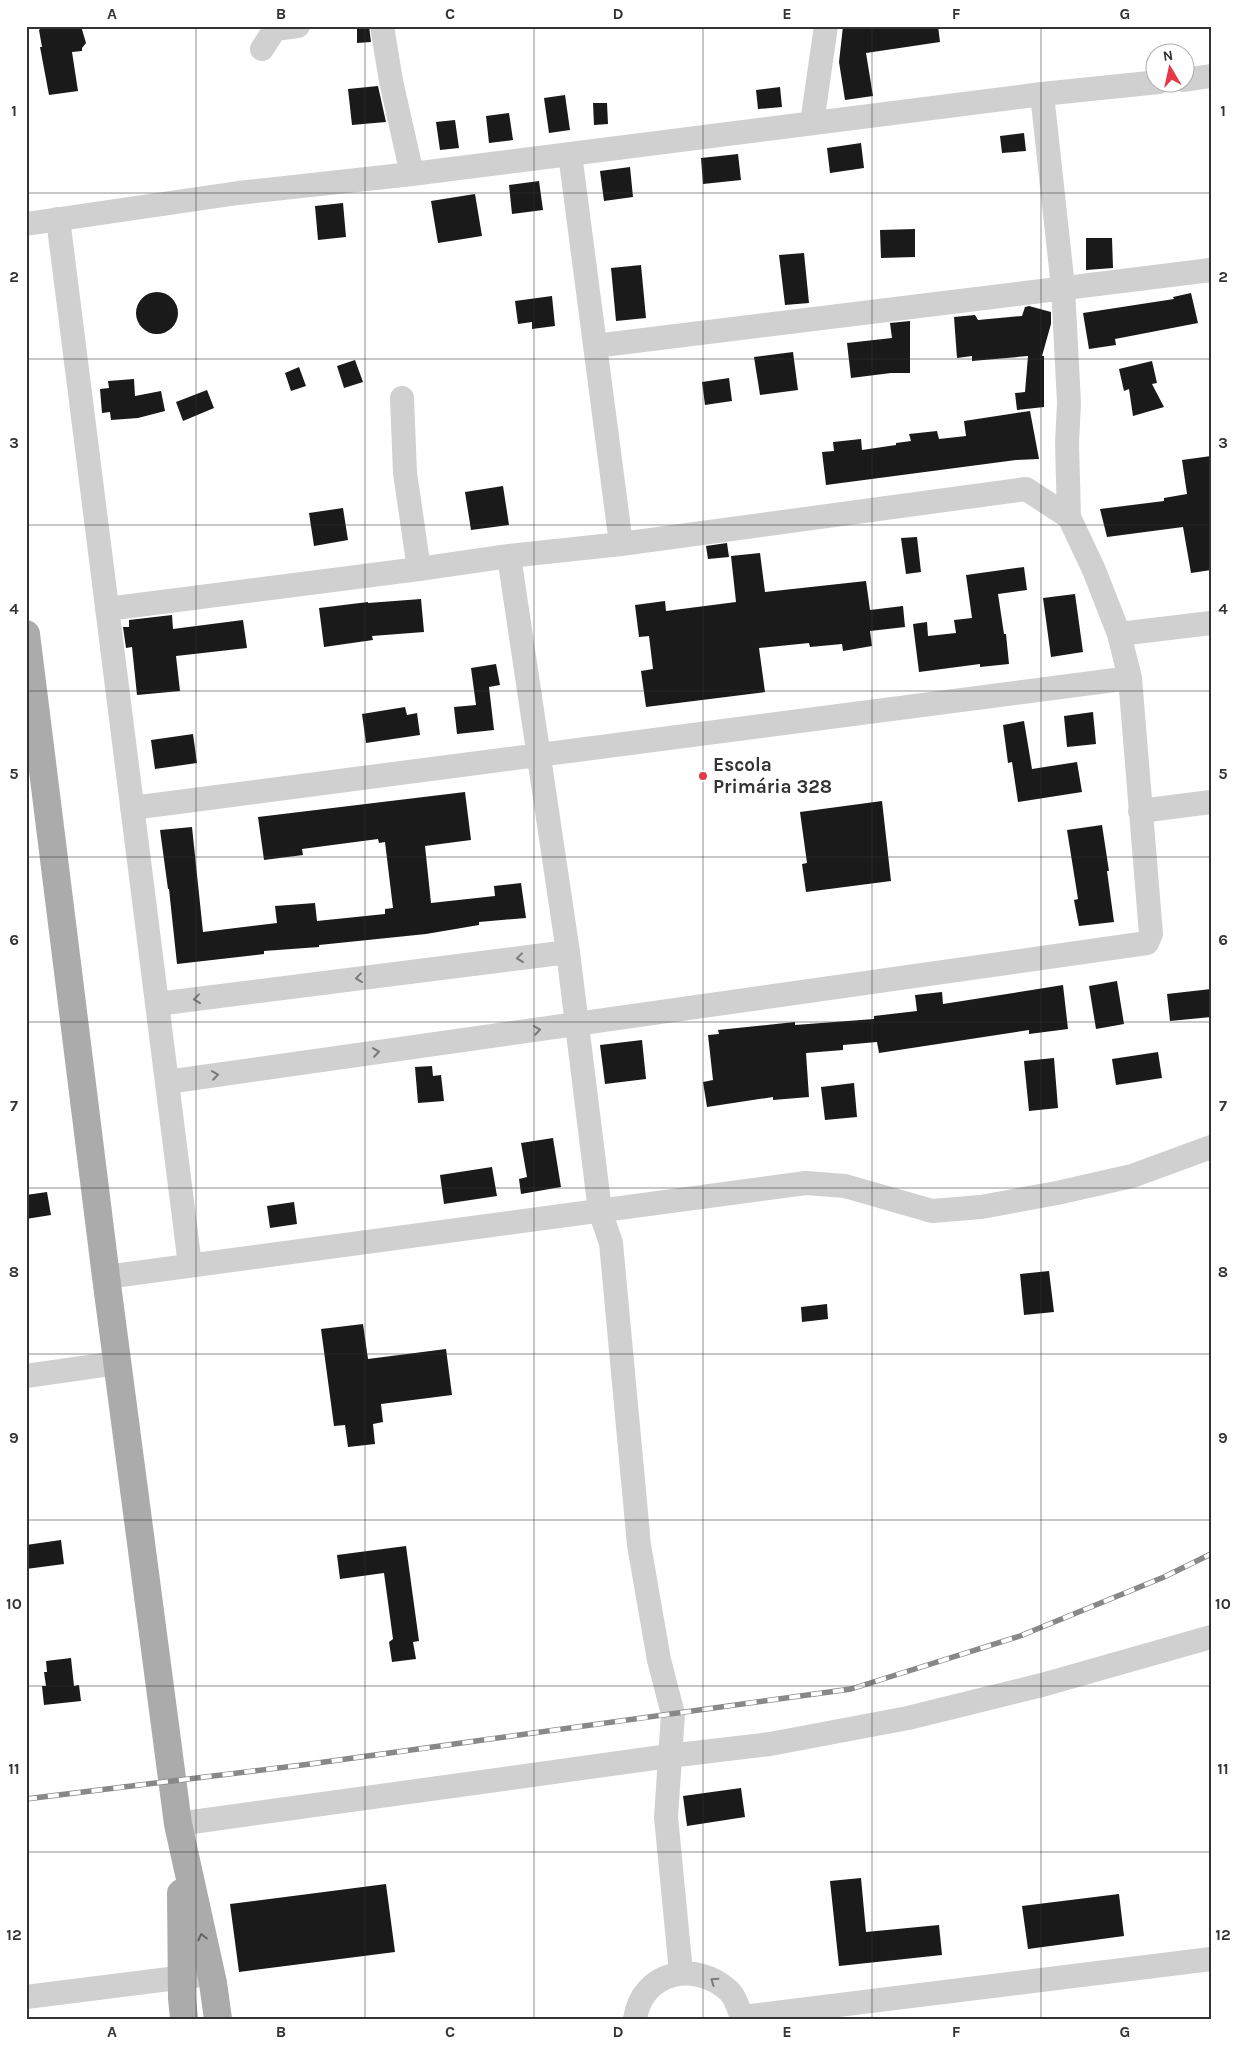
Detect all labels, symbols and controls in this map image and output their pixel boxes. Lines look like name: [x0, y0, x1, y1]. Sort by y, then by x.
text: A: [107, 4, 117, 23]
text: B: [276, 4, 286, 23]
text: C: [445, 4, 455, 23]
text: D: [613, 4, 624, 23]
text: E: [782, 4, 792, 23]
text: F: [952, 4, 961, 23]
text: G: [1120, 4, 1130, 23]
north arrow: [1144, 42, 1194, 92]
text: N: [1162, 46, 1174, 65]
text: 1: [11, 101, 17, 120]
text: 1: [1220, 101, 1226, 120]
text: 2: [9, 267, 19, 286]
text: 2: [1218, 267, 1228, 286]
text: 3: [9, 433, 19, 452]
text: 3: [1218, 433, 1228, 452]
text: 4: [9, 599, 19, 618]
text: 4: [1218, 599, 1228, 618]
place label: Escola Primária 328: [713, 754, 832, 798]
text: 5: [9, 764, 19, 783]
text: 5: [1218, 764, 1228, 783]
marker: Escola Primária 328: [697, 770, 709, 782]
text: 6: [9, 930, 19, 949]
text: 6: [1218, 930, 1228, 949]
one-way arrow: [515, 952, 523, 963]
one-way arrow: [354, 973, 363, 983]
one-way arrow: [193, 993, 201, 1004]
one-way arrow: [533, 1025, 541, 1035]
one-way arrow: [372, 1048, 380, 1058]
one-way arrow: [211, 1070, 219, 1081]
text: 7: [10, 1096, 18, 1115]
text: 7: [1219, 1096, 1227, 1115]
text: 8: [9, 1262, 19, 1281]
text: 8: [1218, 1262, 1228, 1281]
text: 9: [9, 1428, 19, 1447]
text: 9: [1218, 1428, 1228, 1447]
text: 10: [6, 1594, 22, 1613]
text: 10: [1215, 1594, 1231, 1613]
text: 11: [8, 1759, 20, 1778]
text: 11: [1217, 1759, 1229, 1778]
text: 12: [6, 1925, 22, 1944]
text: 12: [1215, 1925, 1231, 1944]
one-way arrow: [197, 1932, 208, 1941]
one-way arrow: [711, 1978, 720, 1987]
text: A: [107, 2022, 117, 2041]
text: B: [276, 2022, 286, 2041]
text: C: [445, 2022, 455, 2041]
text: D: [613, 2022, 624, 2041]
text: E: [782, 2022, 792, 2041]
text: F: [952, 2022, 961, 2041]
text: G: [1120, 2022, 1130, 2041]

